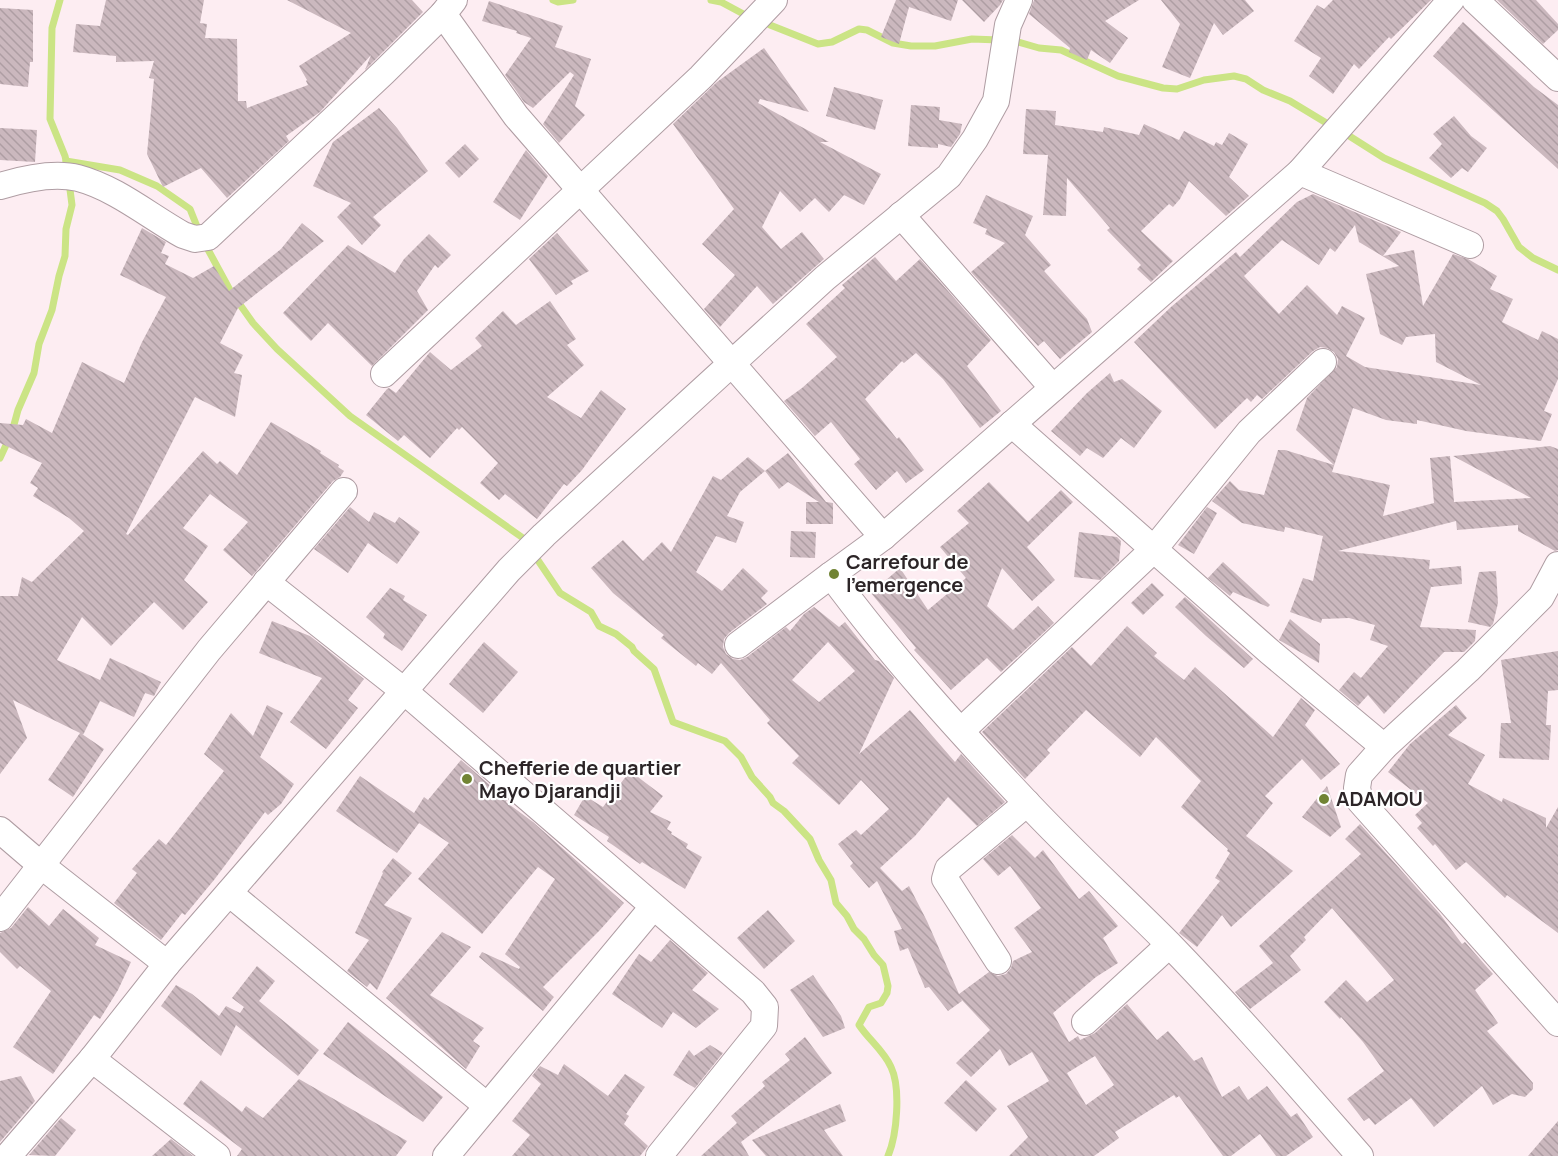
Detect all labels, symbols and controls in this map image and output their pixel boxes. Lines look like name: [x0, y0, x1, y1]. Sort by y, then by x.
place label: Carrefour de l'emergence: [846, 548, 968, 598]
marker: Carrefour de l'emergence: [827, 567, 841, 581]
place label: Chefferie de quartier Mayo Djarandji: [479, 754, 681, 804]
marker: Chefferie de quartier Mayo Djarandji: [460, 772, 474, 786]
place label: ADAMOU: [1336, 785, 1423, 812]
marker: ADAMOU: [1317, 792, 1331, 806]

